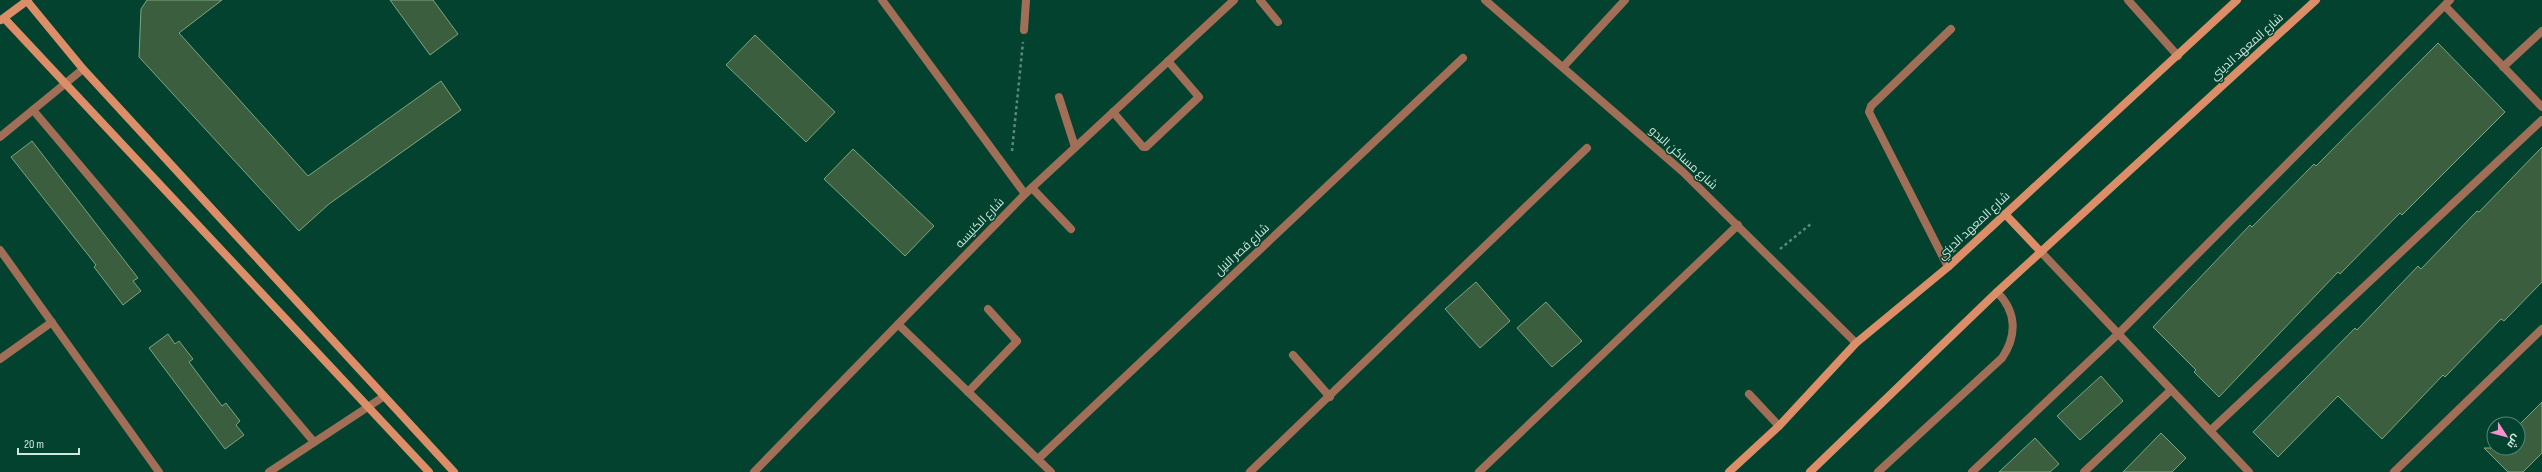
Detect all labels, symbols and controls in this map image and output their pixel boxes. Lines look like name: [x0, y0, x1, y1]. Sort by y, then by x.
street label: شارع المعهد الديني: [2207, 10, 2288, 85]
street label: شارع مساكن البدو: [1645, 123, 1721, 193]
street label: شارع المعهد الديني: [1935, 189, 2015, 265]
street label: شارع الكنيسه: [952, 195, 1008, 251]
street label: شارع قصر النيل: [1211, 221, 1273, 279]
north arrow: [2486, 416, 2526, 456]
scale bar: [18, 430, 79, 456]
text: ش: [2504, 432, 2523, 451]
text: 20 m: [24, 437, 44, 452]

